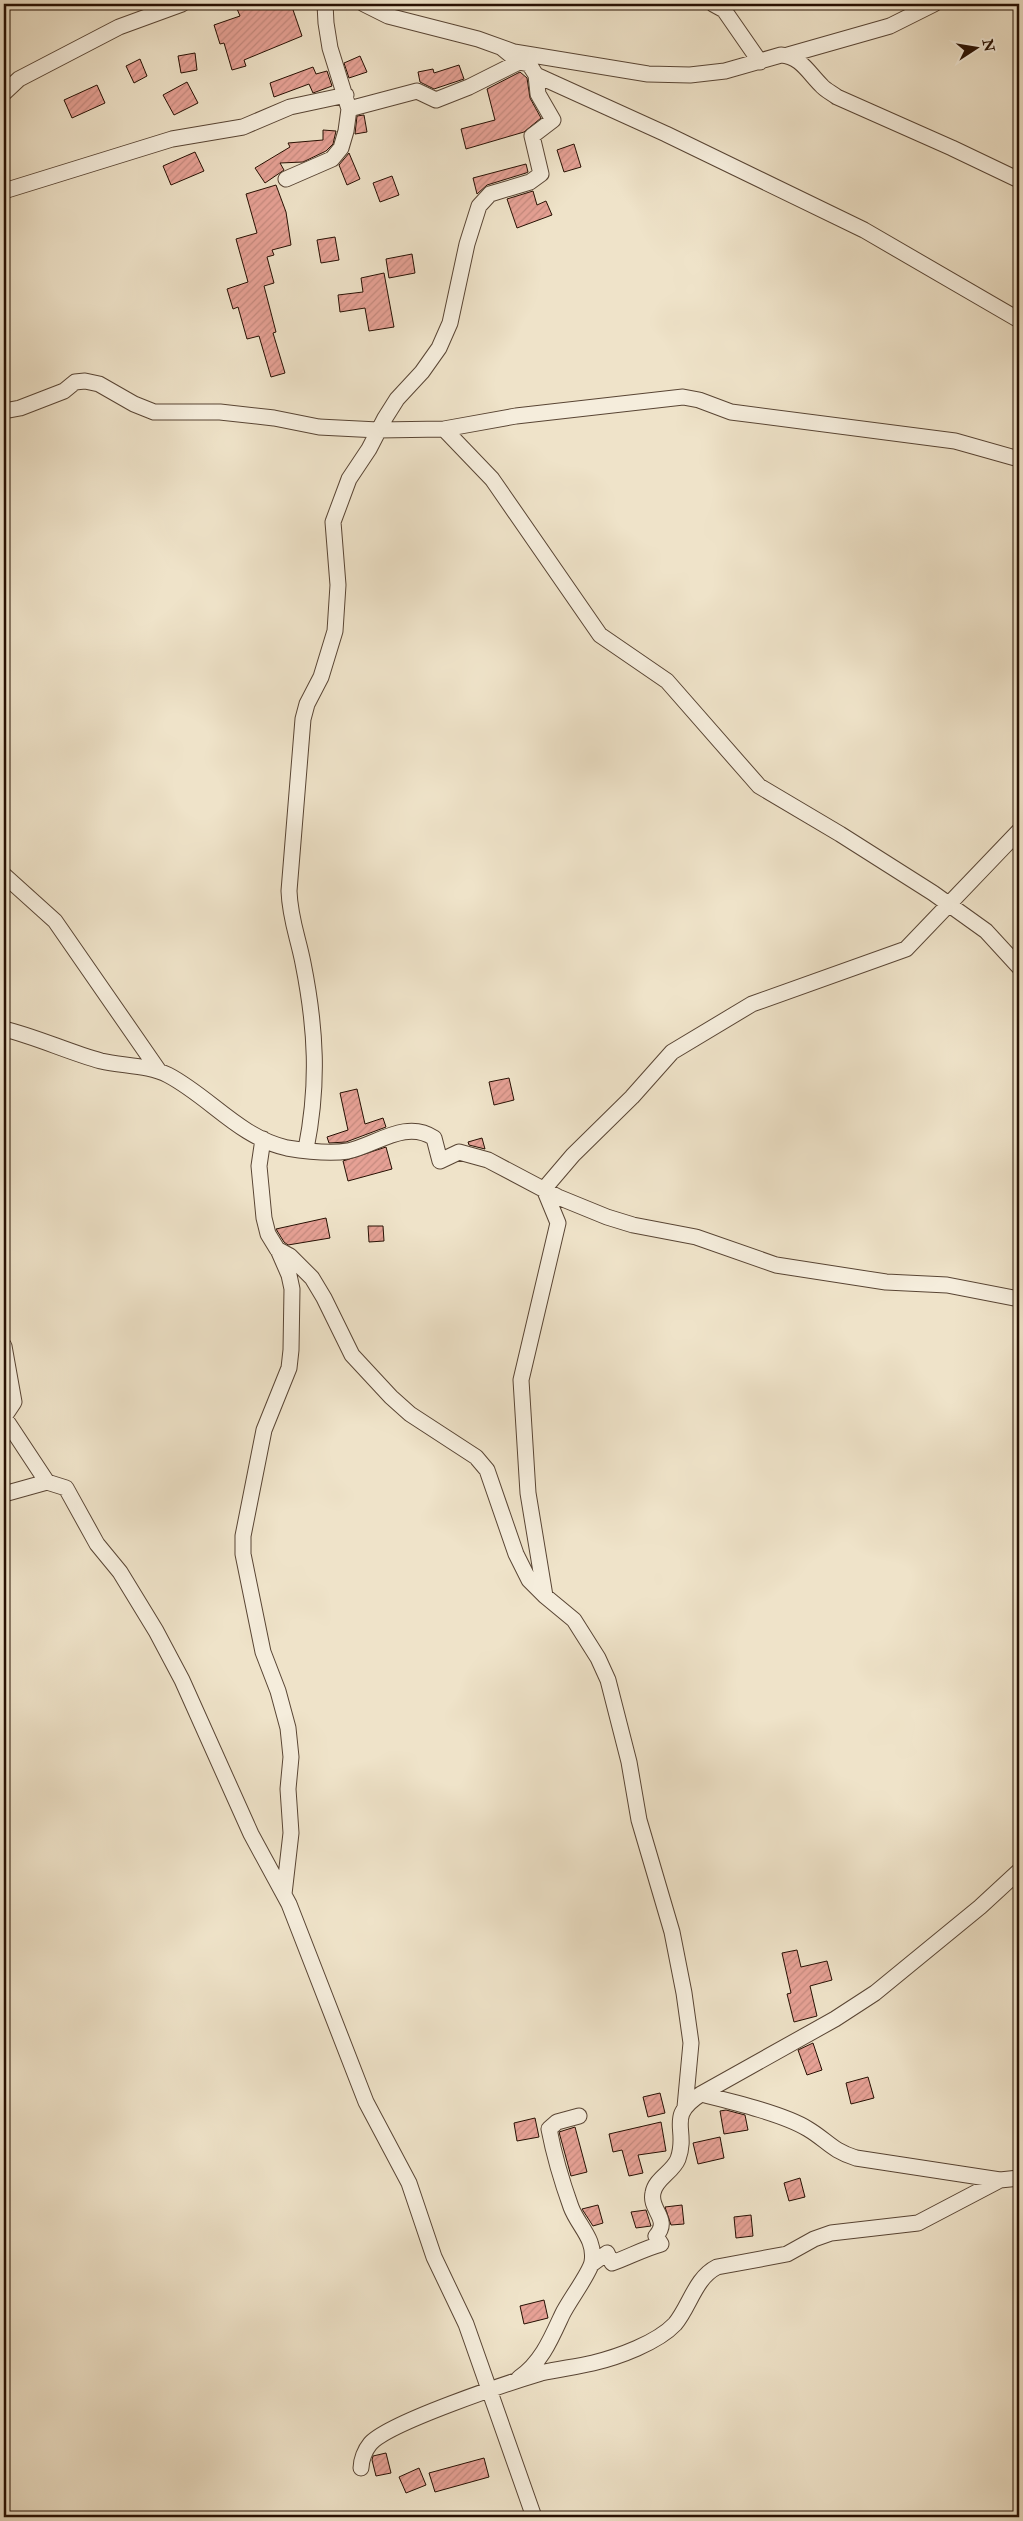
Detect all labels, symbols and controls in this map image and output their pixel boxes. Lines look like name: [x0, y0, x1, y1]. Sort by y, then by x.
north arrow: [950, 22, 1000, 72]
text: N: [978, 37, 998, 54]

